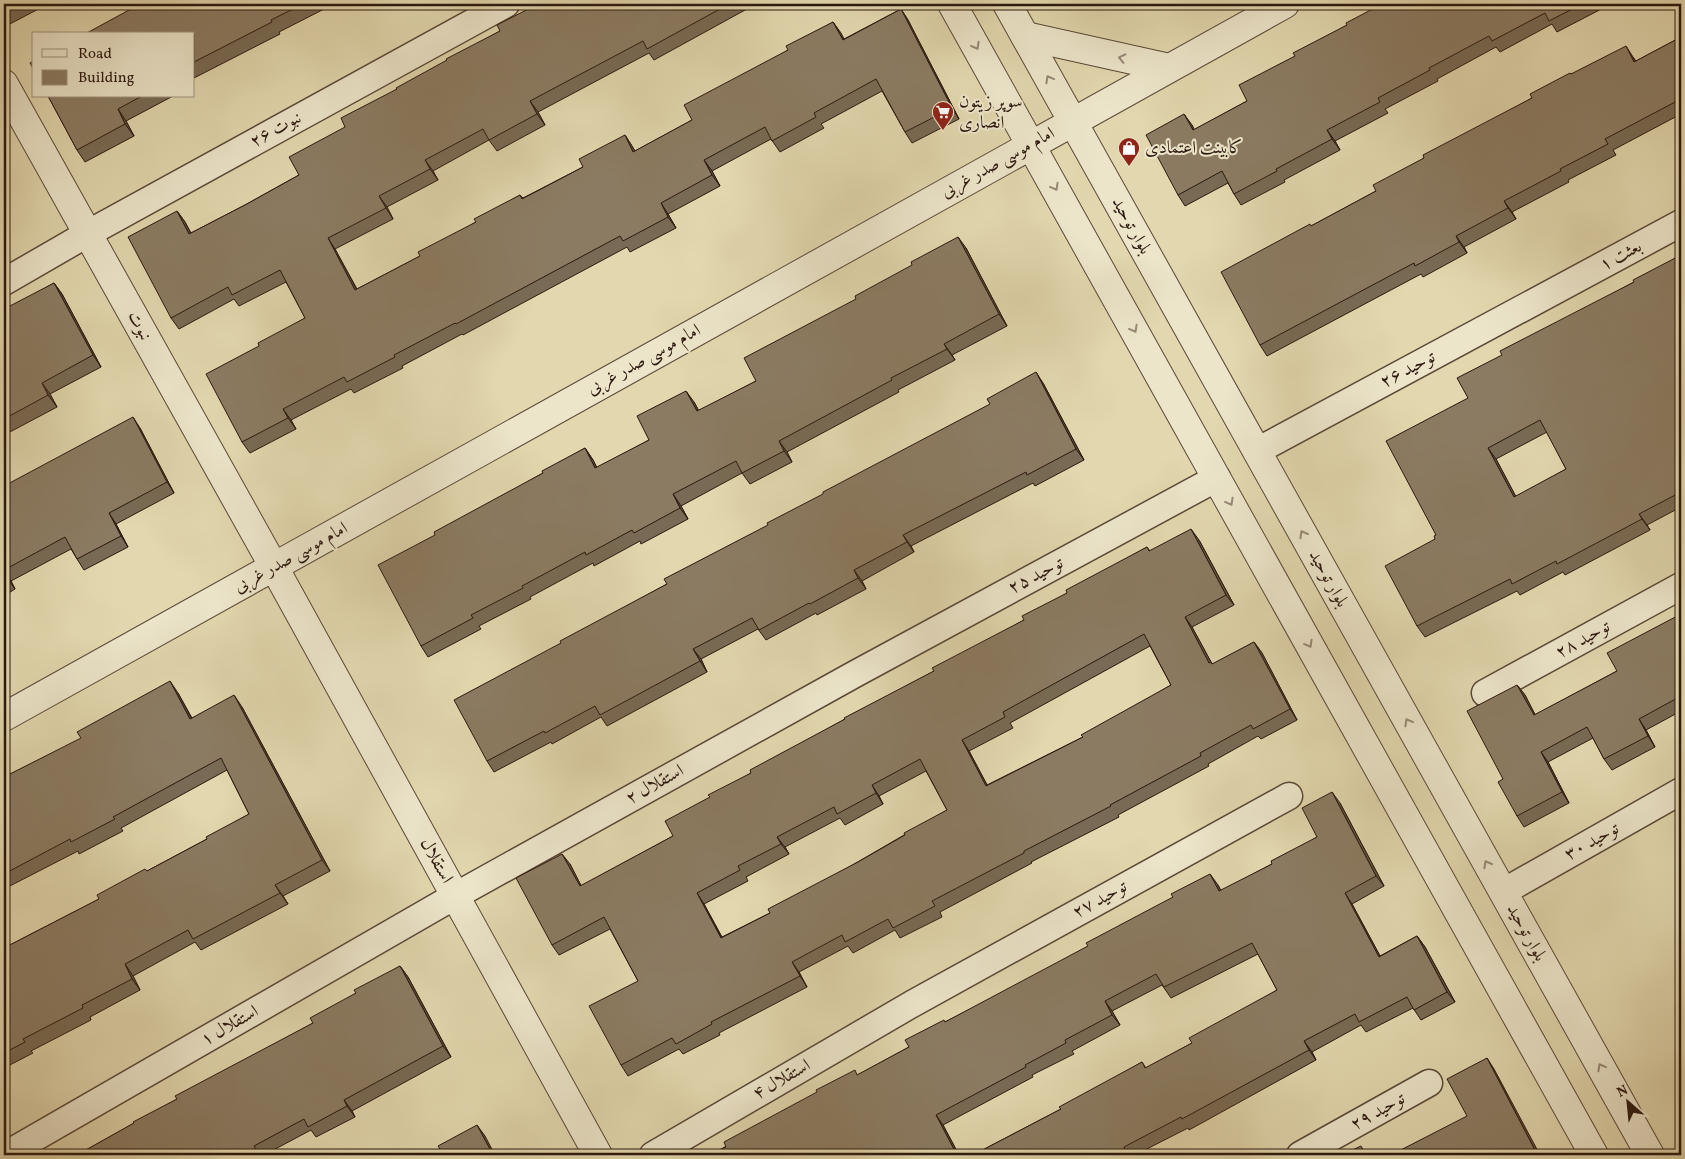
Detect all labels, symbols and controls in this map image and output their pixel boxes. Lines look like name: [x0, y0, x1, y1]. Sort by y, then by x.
legend: [32, 32, 195, 98]
one-way arrow: [970, 41, 980, 50]
text: Road: [78, 44, 112, 65]
one-way arrow: [1117, 53, 1126, 64]
text: Building: [78, 68, 135, 89]
one-way arrow: [1045, 76, 1055, 85]
place label: سوپر زیتون انصاری: [959, 90, 1023, 136]
supermarket icon: سوپر زیتون انصاری: [931, 100, 955, 131]
street label: نبوت ۲۶: [246, 106, 306, 154]
street label: امام موسی صدر غربی: [937, 121, 1060, 206]
shop icon: کابینت اعتمادی: [1117, 136, 1141, 167]
place label: کابینت اعتمادی: [1145, 136, 1243, 161]
one-way arrow: [1049, 182, 1059, 191]
street label: بلوار توحید: [1105, 193, 1157, 259]
street label: بعثت ۱: [1596, 235, 1646, 277]
street label: نبوت: [121, 306, 157, 346]
street label: امام موسی صدر غربی: [583, 318, 706, 403]
one-way arrow: [1128, 324, 1138, 333]
street label: توحید ۲۶: [1376, 345, 1440, 395]
one-way arrow: [1224, 496, 1234, 505]
street label: امام موسی صدر غربی: [230, 516, 353, 601]
one-way arrow: [1299, 531, 1309, 540]
street label: بلوار توحید: [1302, 546, 1354, 612]
street label: توحید ۲۵: [1004, 551, 1068, 601]
street label: توحید ۲۸: [1551, 614, 1615, 665]
one-way arrow: [1303, 638, 1313, 647]
one-way arrow: [1404, 718, 1414, 727]
street label: استقلال ۲: [621, 759, 689, 811]
street label: توحید ۳۰: [1560, 816, 1624, 867]
street label: استقلال: [413, 834, 459, 888]
one-way arrow: [1483, 860, 1493, 869]
street label: توحید ۲۷: [1068, 874, 1132, 925]
street label: بلوار توحید: [1500, 900, 1552, 966]
street label: استقلال ۱: [197, 999, 264, 1053]
street label: استقلال ۴: [749, 1053, 816, 1107]
one-way arrow: [1597, 1063, 1607, 1072]
north arrow: [1602, 1076, 1652, 1126]
text: N: [1614, 1081, 1632, 1103]
street label: توحید ۲۹: [1346, 1086, 1410, 1137]

